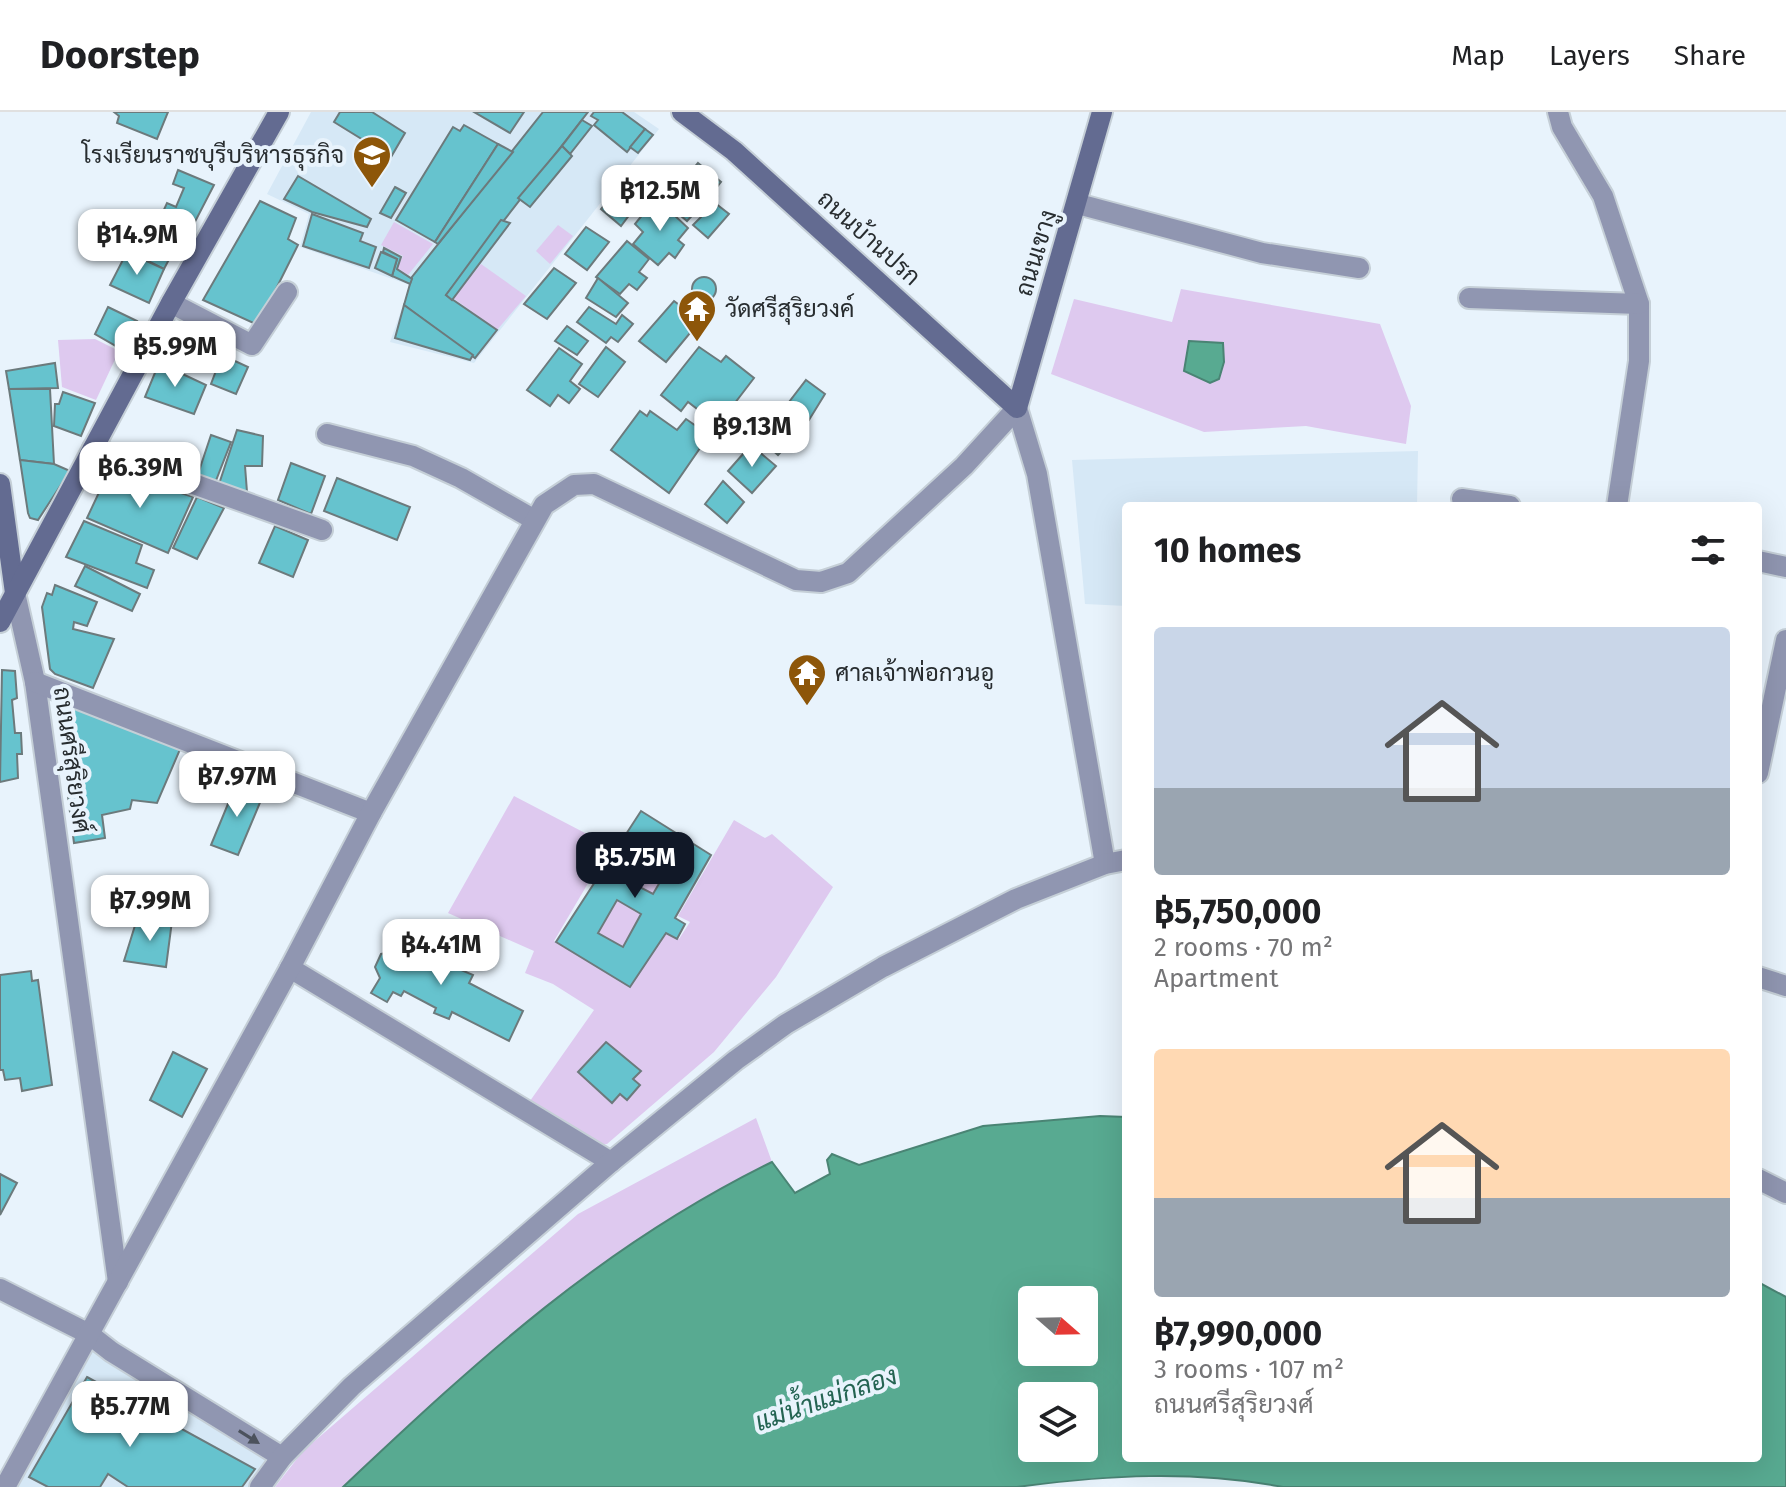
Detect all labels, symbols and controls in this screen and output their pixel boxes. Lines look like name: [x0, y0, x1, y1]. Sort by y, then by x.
text: Doorstep: [40, 32, 200, 78]
text: Map: [1451, 39, 1505, 72]
text: Layers: [1549, 39, 1630, 72]
text: Share: [1674, 39, 1746, 72]
school or university icon: โรงเรียนราชบุรีบริหารธุรกิจ: [351, 134, 393, 189]
place label: โรงเรียนราชบุรีบริหารธุรกิจ: [80, 139, 344, 171]
pin: ฿12.5M: [595, 165, 725, 233]
text: ฿12.5M: [620, 175, 700, 206]
street label: ถนนบ้านปรก: [812, 184, 927, 291]
street label: ถนนเขางู: [1010, 206, 1065, 300]
pin: ฿14.9M: [72, 209, 202, 277]
text: ฿14.9M: [96, 219, 178, 250]
temple icon: วัดศรีสุริยวงค์: [676, 288, 718, 343]
place label: วัดศรีสุริยวงค์: [725, 293, 854, 325]
pin: ฿5.99M: [110, 321, 240, 389]
text: ฿5.99M: [133, 331, 217, 362]
pin: ฿9.13M: [687, 401, 817, 469]
text: ฿9.13M: [712, 411, 792, 442]
pin: ฿6.39M: [75, 442, 205, 510]
text: ฿6.39M: [97, 452, 183, 483]
icon: filters: [1686, 528, 1730, 572]
text: 10 homes: [1154, 530, 1301, 571]
temple icon: ศาลเจ้าพ่อกวนอู: [786, 652, 828, 707]
place label: ศาลเจ้าพ่อกวนอู: [835, 658, 994, 690]
icon: home: [1370, 679, 1514, 823]
street label: ถนนศรีสุริยวงศ์: [46, 685, 98, 835]
pin: ฿7.97M: [172, 751, 302, 819]
text: ฿7.97M: [197, 761, 277, 792]
pin: ฿5.75M: [570, 832, 700, 900]
text: ฿5.75M: [594, 842, 676, 873]
pin: ฿7.99M: [85, 875, 215, 943]
text: ฿7.99M: [109, 885, 191, 916]
text: ฿5,750,000: [1154, 891, 1321, 932]
pin: ฿4.41M: [376, 919, 506, 987]
text: ฿4.41M: [400, 929, 482, 960]
text: 2 rooms · 70 m²: [1154, 932, 1333, 963]
text: Apartment: [1154, 963, 1279, 994]
icon: home: [1370, 1101, 1514, 1245]
north arrow: [1018, 1286, 1098, 1366]
map controls: [1018, 1286, 1098, 1462]
text: ฿7,990,000: [1154, 1313, 1322, 1354]
text: 3 rooms · 107 m²: [1154, 1354, 1344, 1385]
water label: แม่น้ำแม่กลอง: [749, 1355, 901, 1438]
pin: ฿5.77M: [65, 1381, 195, 1449]
button: layers: [1018, 1382, 1098, 1462]
text: ถนนศรีสุริยวงศ์: [1154, 1389, 1314, 1420]
text: ฿5.77M: [90, 1391, 170, 1422]
one-way arrow: [238, 1430, 260, 1444]

